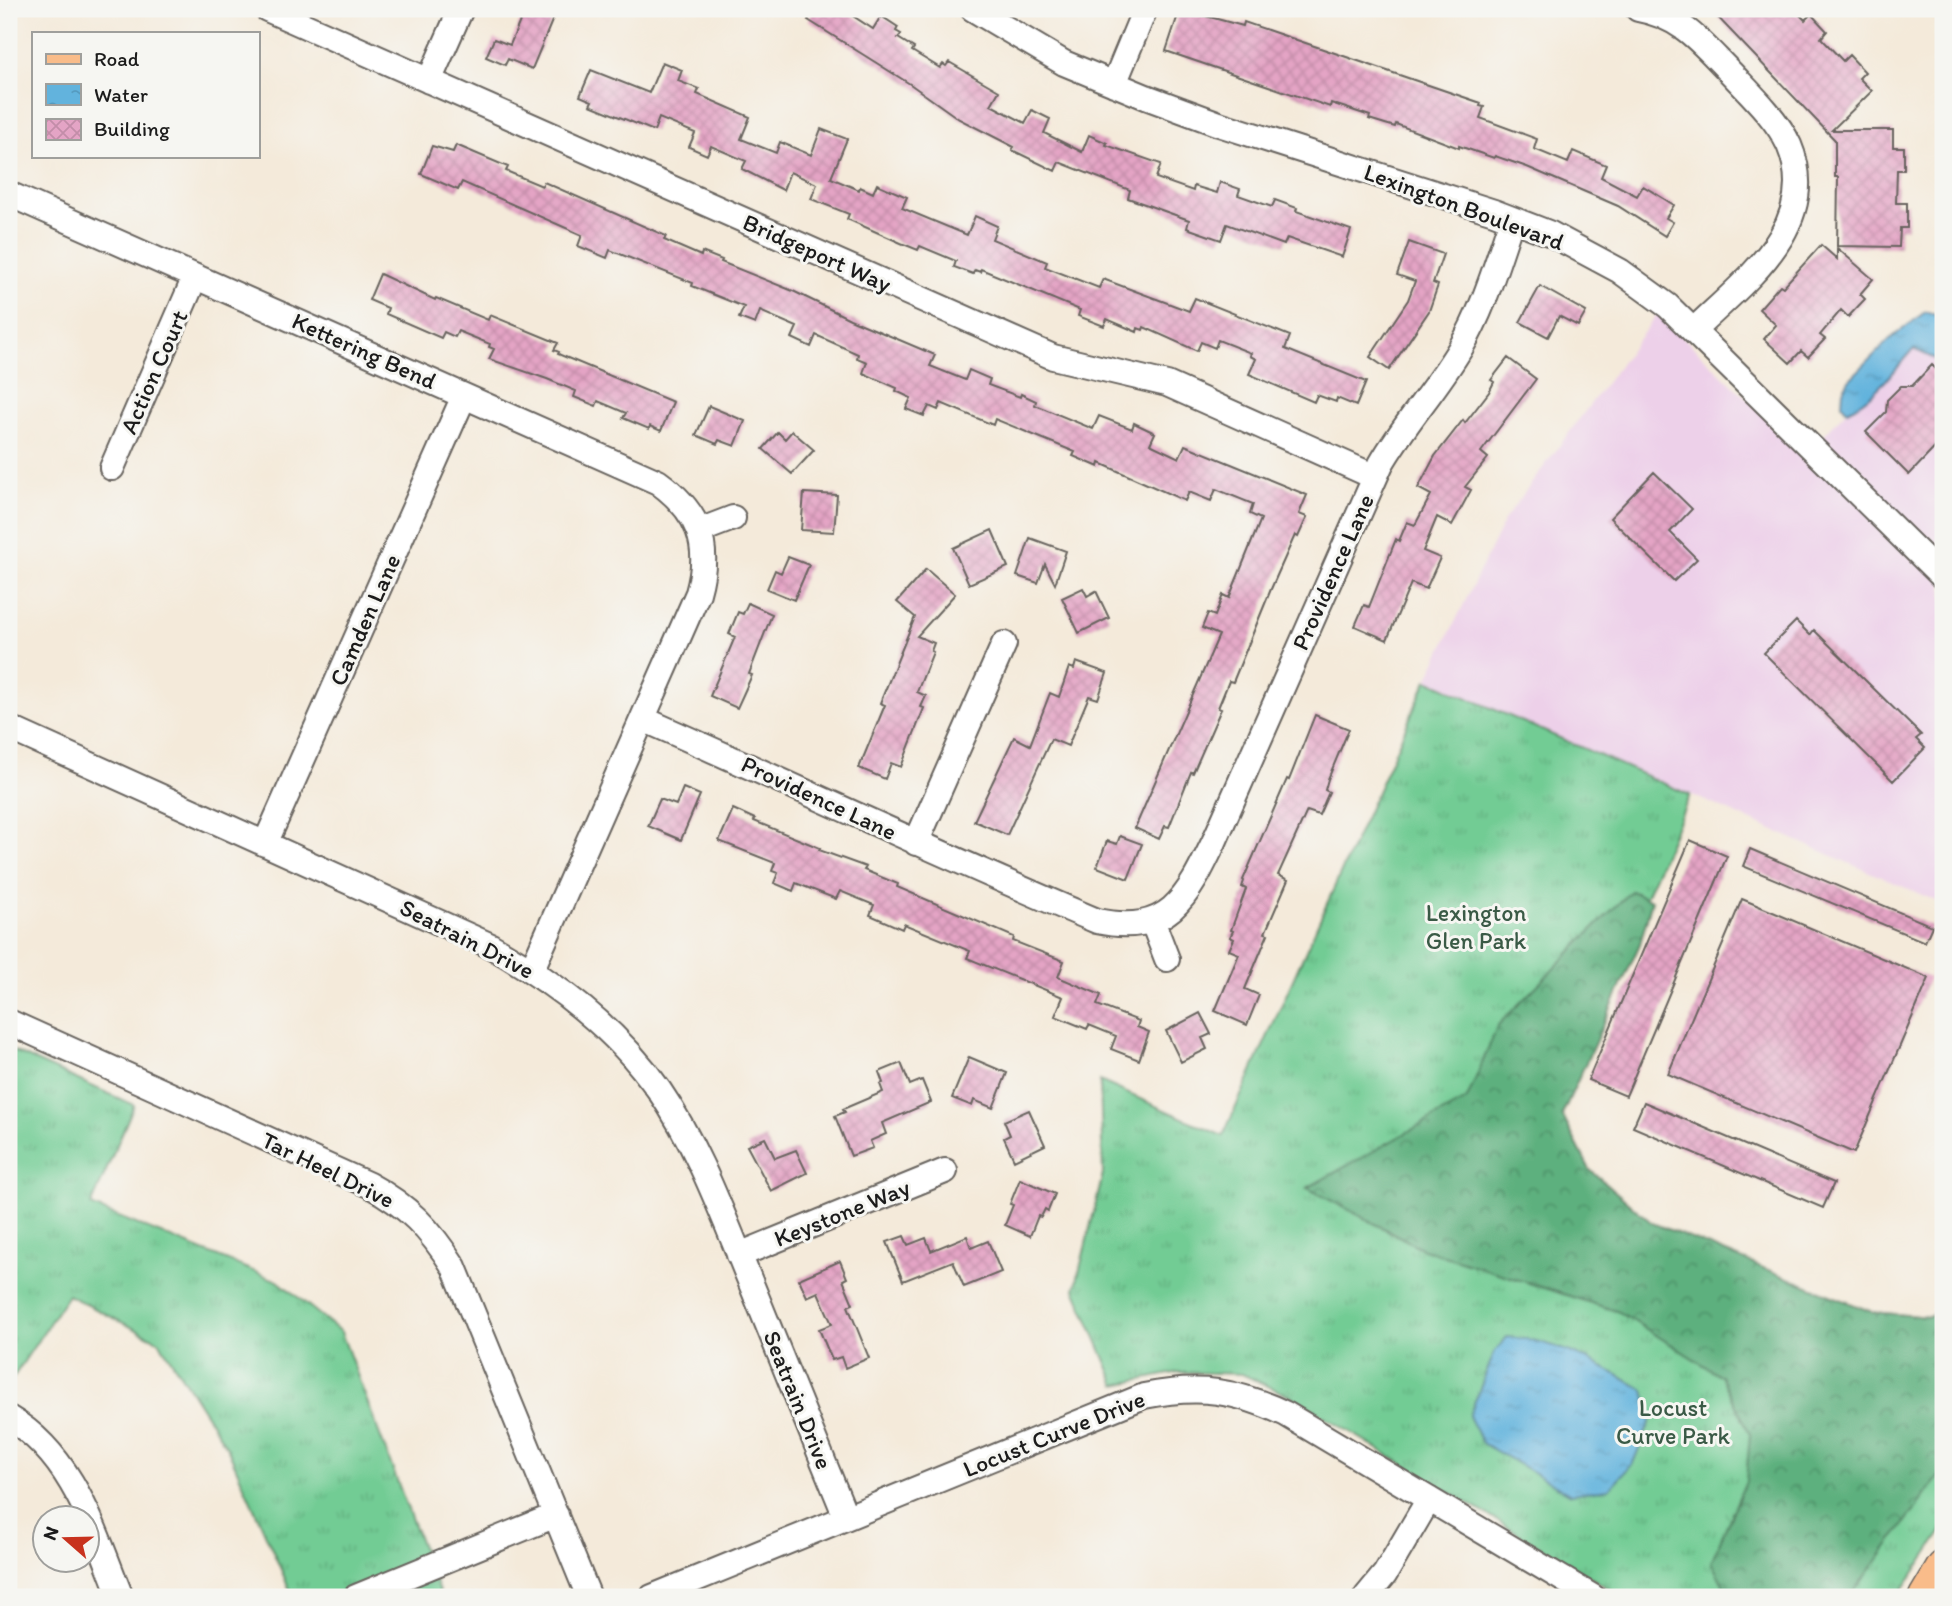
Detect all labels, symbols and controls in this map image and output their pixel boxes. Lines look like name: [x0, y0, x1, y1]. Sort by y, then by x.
legend: [32, 32, 259, 158]
text: Road: [94, 46, 140, 71]
text: Water: [94, 82, 148, 107]
text: Building: [94, 116, 170, 141]
street label: Lexington Boulevard: [1360, 157, 1568, 256]
street label: Bridgeport Way: [739, 207, 896, 298]
street label: Action Court: [113, 305, 194, 438]
street label: Kettering Bend: [288, 306, 441, 395]
street label: Providence Lane: [1285, 489, 1380, 654]
street label: Camden Lane: [323, 550, 406, 690]
street label: Providence Lane: [737, 749, 901, 846]
street label: Seatrain Drive: [395, 892, 539, 985]
park label: Lexington Glen Park: [1426, 898, 1527, 955]
street label: Tar Heel Drive: [257, 1125, 399, 1214]
street label: Keystone Way: [770, 1172, 914, 1253]
street label: Seatrain Drive: [758, 1326, 839, 1473]
street label: Locust Curve Drive: [959, 1384, 1149, 1483]
park label: Locust Curve Park: [1616, 1393, 1731, 1450]
north arrow: [32, 1504, 102, 1574]
text: N: [37, 1523, 63, 1543]

